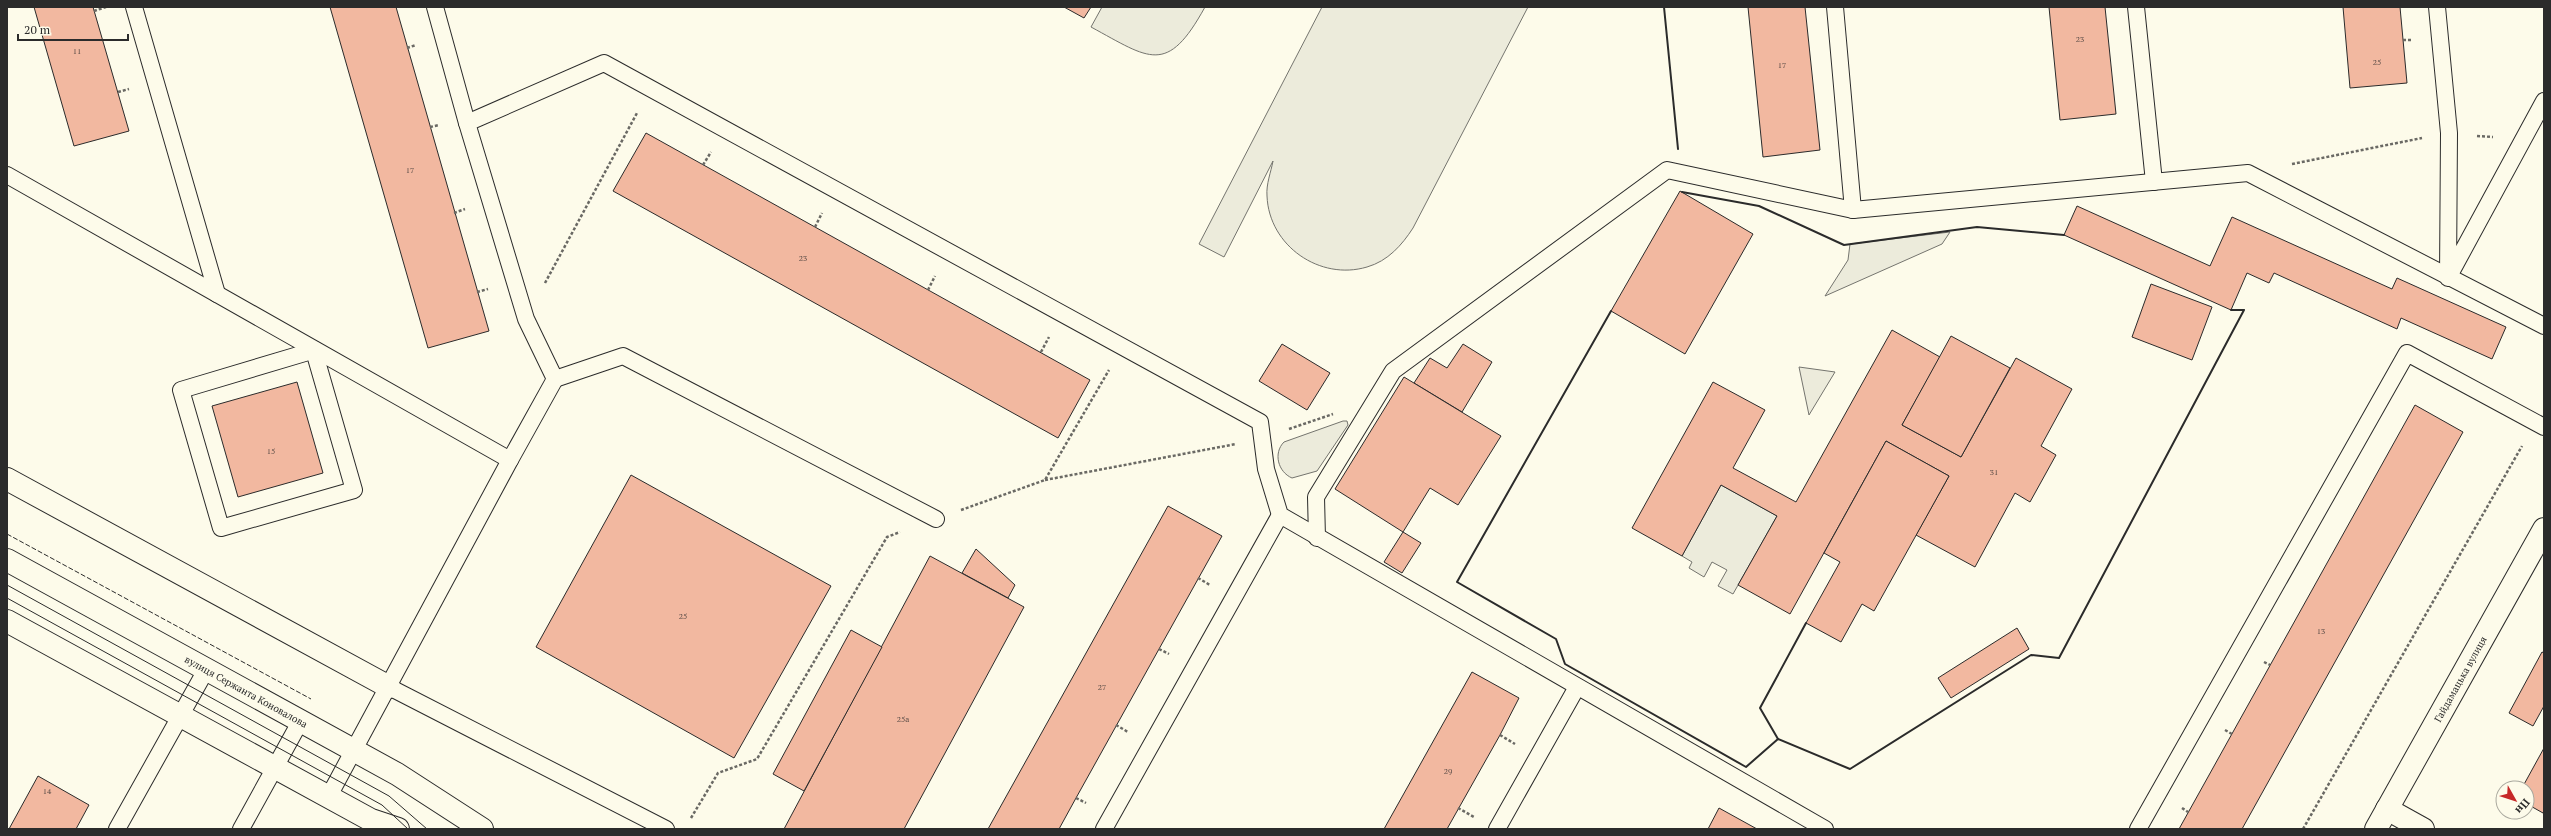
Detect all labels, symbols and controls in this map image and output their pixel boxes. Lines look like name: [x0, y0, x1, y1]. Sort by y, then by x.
scale bar: [18, 16, 128, 42]
text: 20 m: [24, 22, 51, 37]
house number: 23: [2076, 34, 2084, 44]
house number: 11: [73, 46, 81, 56]
house number: 25: [2373, 57, 2381, 67]
house number: 17: [1778, 60, 1786, 70]
house number: 17: [406, 165, 414, 175]
house number: 23: [799, 253, 807, 263]
house number: 15: [267, 446, 275, 456]
house number: 31: [1990, 467, 1998, 477]
house number: 25: [679, 611, 687, 621]
house number: 13: [2317, 626, 2325, 636]
street label: Гайдамацька вулиця: [2431, 634, 2489, 724]
street label: вулиця Сержанта Коновалова: [183, 652, 310, 730]
house number: 27: [1098, 682, 1106, 692]
house number: 25а: [897, 714, 909, 724]
house number: 29: [1444, 766, 1452, 776]
north arrow: [2495, 780, 2535, 820]
house number: 14: [43, 786, 52, 796]
text: Пн: [2512, 796, 2533, 817]

